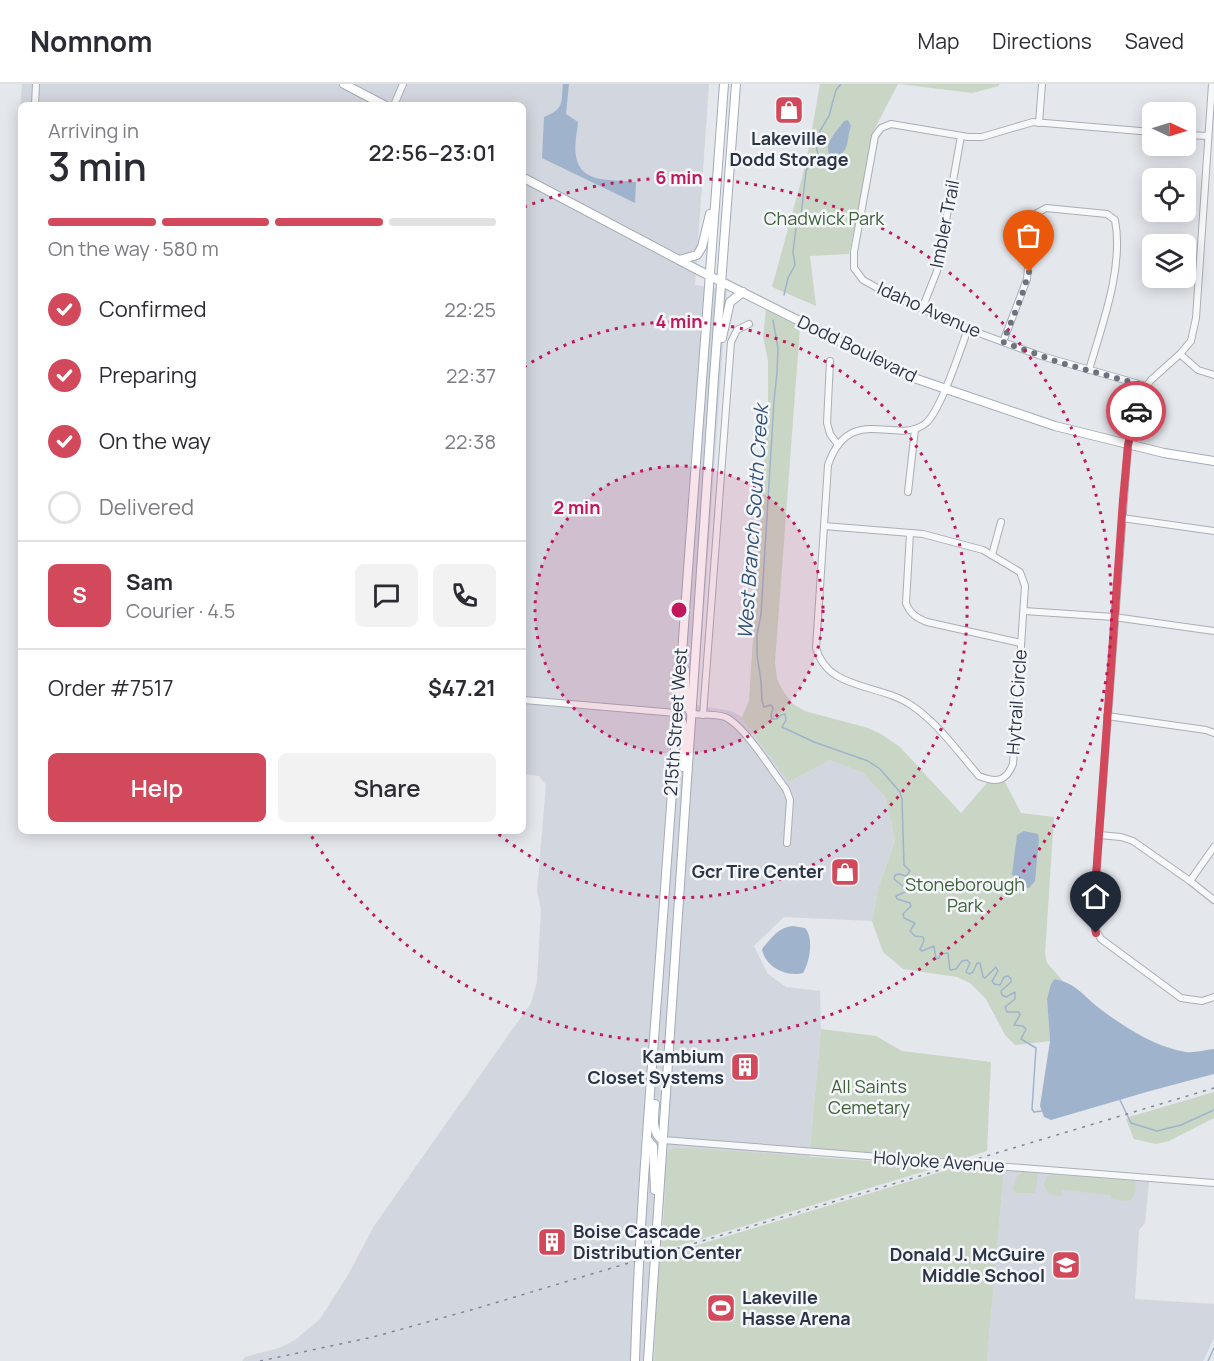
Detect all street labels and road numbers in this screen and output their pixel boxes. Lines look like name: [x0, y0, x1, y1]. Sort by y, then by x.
street label: Imbler Trail: [924, 178, 964, 270]
street label: Idaho Avenue: [874, 275, 985, 343]
street label: Dodd Boulevard: [794, 309, 921, 387]
street label: 215th Street West: [658, 647, 692, 797]
street label: Hytrail Circle: [1000, 648, 1032, 755]
street label: Holyoke Avenue: [873, 1144, 1005, 1178]

